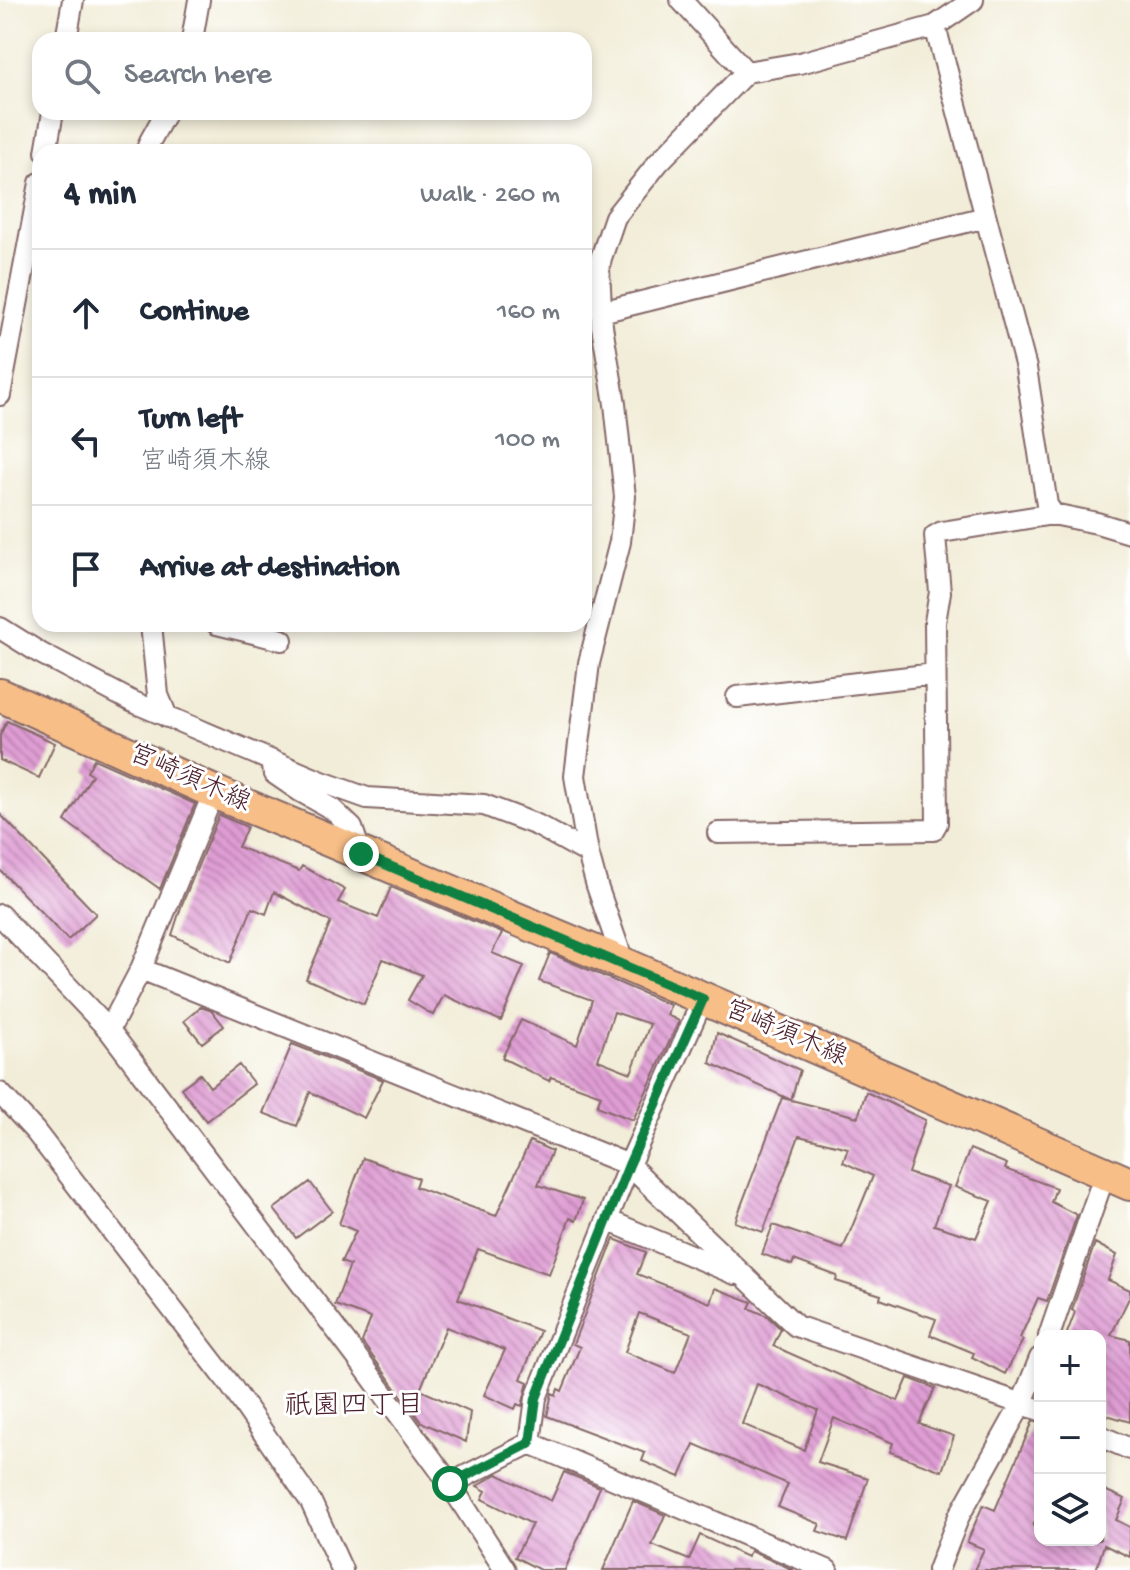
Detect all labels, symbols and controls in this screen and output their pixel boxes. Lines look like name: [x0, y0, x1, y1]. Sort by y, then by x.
search box: [32, 32, 592, 120]
icon: search: [60, 54, 104, 98]
text: Search here: [124, 59, 272, 94]
text: 4 min: [64, 176, 136, 216]
text: Walk · 260 m: [420, 181, 560, 212]
icon: ahead: [64, 291, 108, 335]
text: Continue: [140, 296, 249, 331]
text: 160 m: [497, 298, 560, 329]
text: Turn left: [140, 403, 241, 438]
icon: left: [64, 419, 108, 463]
text: 100 m: [495, 426, 560, 457]
text: 宮崎須木線: [140, 448, 270, 479]
icon: arrive: [64, 547, 108, 591]
text: Arrive at destination: [140, 552, 400, 587]
street label: 宮崎須木線: [123, 738, 256, 821]
route end: [343, 836, 379, 872]
street label: 宮崎須木線: [719, 993, 852, 1075]
map controls: [1034, 1330, 1106, 1546]
button: +: [1034, 1330, 1106, 1402]
district label: 祇園四丁目: [284, 1391, 424, 1424]
button: −: [1034, 1402, 1106, 1474]
route start: [432, 1466, 468, 1502]
button: layers: [1034, 1474, 1106, 1546]

